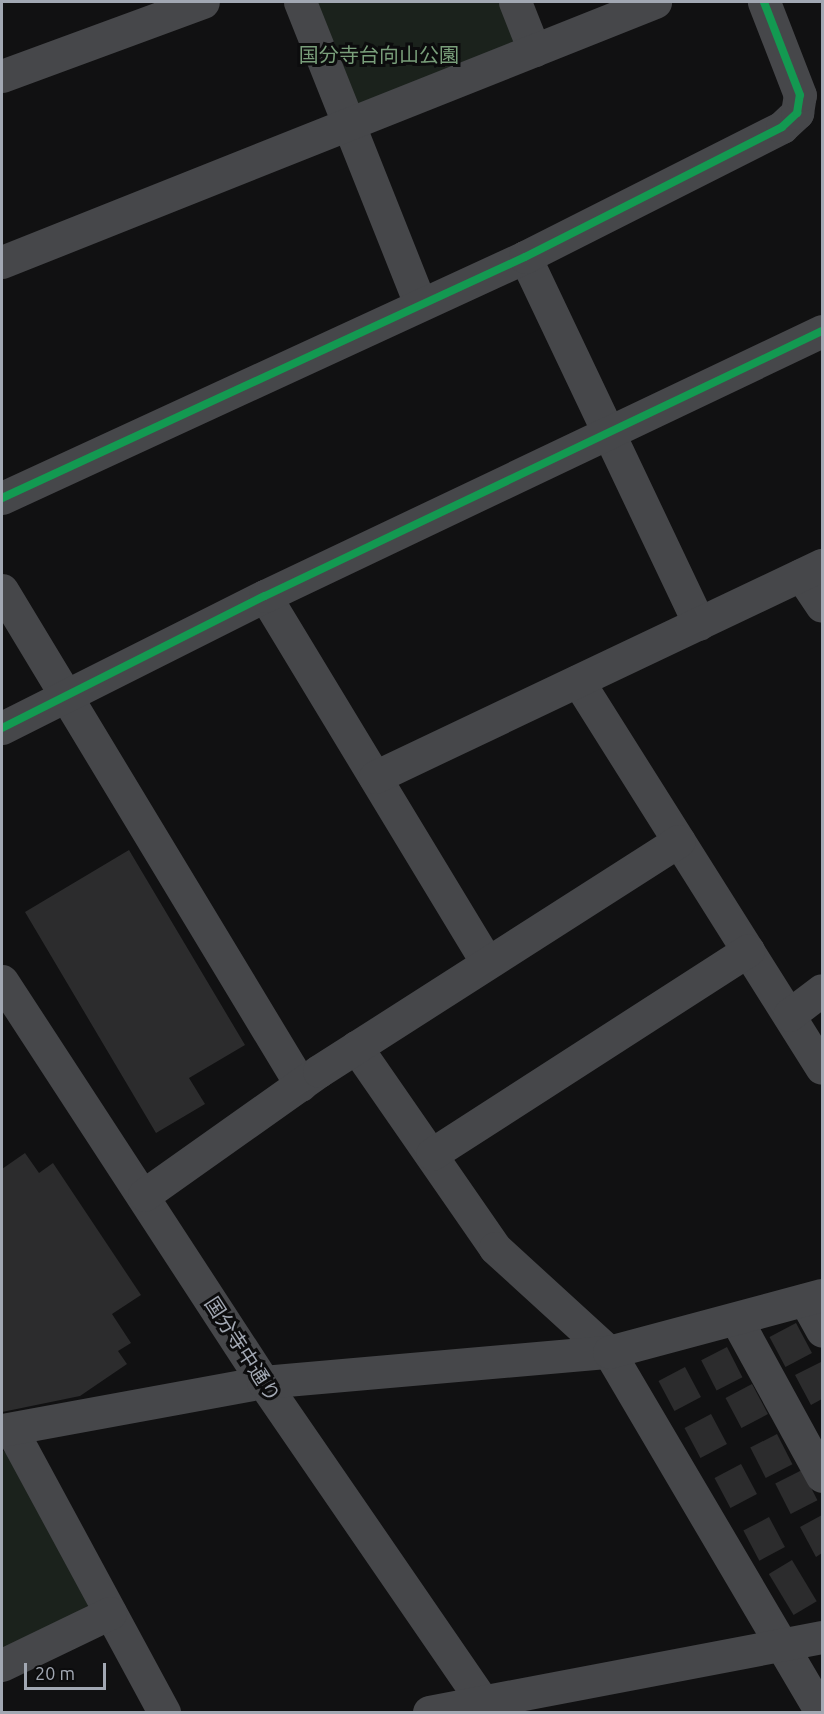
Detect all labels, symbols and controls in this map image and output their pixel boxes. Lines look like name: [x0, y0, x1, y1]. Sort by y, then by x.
park label: 国分寺台向山公園: [299, 42, 459, 66]
street label: 国分寺中通り: [200, 1292, 286, 1406]
scale bar: [27, 1651, 110, 1689]
text: 20 m: [35, 1663, 75, 1683]

